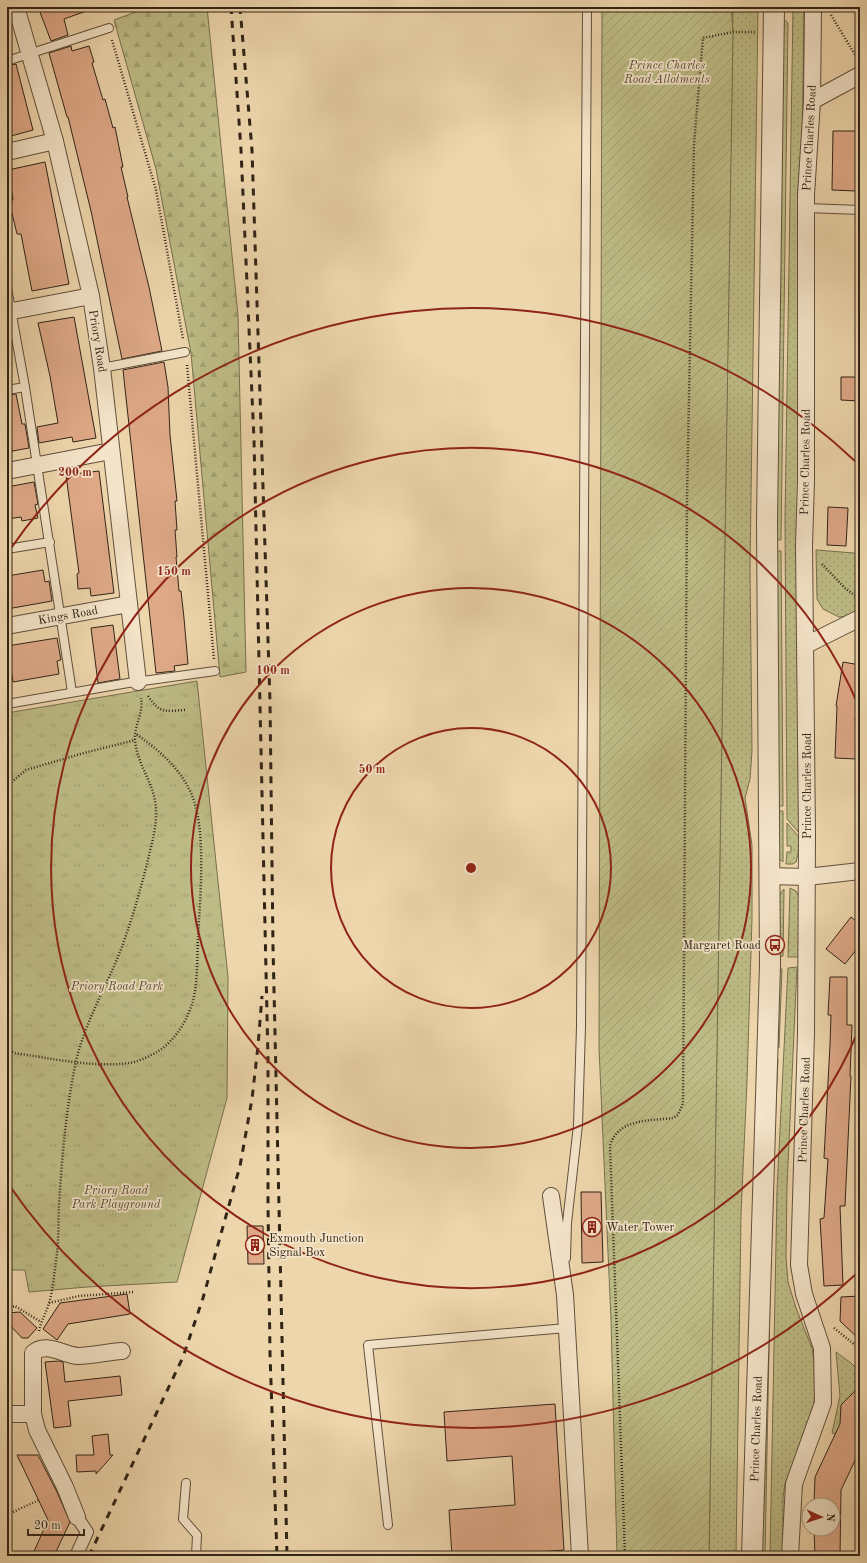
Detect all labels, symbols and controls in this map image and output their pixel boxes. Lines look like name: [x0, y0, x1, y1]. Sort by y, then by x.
park label: Prince Charles Road Allotments: [623, 60, 710, 86]
street label: Prince Charles Road: [801, 85, 819, 191]
street label: Priory Road: [86, 309, 108, 374]
street label: Prince Charles Road: [799, 409, 813, 515]
text: 200 m: [58, 467, 92, 479]
text: 150 m: [157, 565, 191, 578]
street label: Kings Road: [37, 605, 99, 627]
text: 100 m: [256, 665, 290, 677]
street label: Prince Charles Road: [802, 733, 814, 839]
text: 50 m: [359, 763, 386, 776]
centre of rings: [464, 861, 478, 875]
bus stop icon: Margaret Road: [764, 934, 786, 956]
place label: Margaret Road: [683, 940, 761, 952]
park label: Priory Road Park: [70, 981, 163, 993]
street label: Prince Charles Road: [797, 1057, 813, 1163]
park label: Priory Road Park Playground: [71, 1185, 161, 1211]
building icon: Water Tower: [581, 1216, 603, 1238]
place label: Water Tower: [606, 1222, 675, 1234]
place label: Exmouth Junction Signal Box: [269, 1233, 364, 1259]
building icon: Exmouth Junction Signal Box: [244, 1234, 266, 1256]
street label: Prince Charles Road: [749, 1376, 765, 1482]
north arrow: [801, 1497, 841, 1537]
scale bar: [28, 1511, 84, 1537]
text: N: [824, 1513, 835, 1523]
text: 20 m: [34, 1520, 61, 1532]

